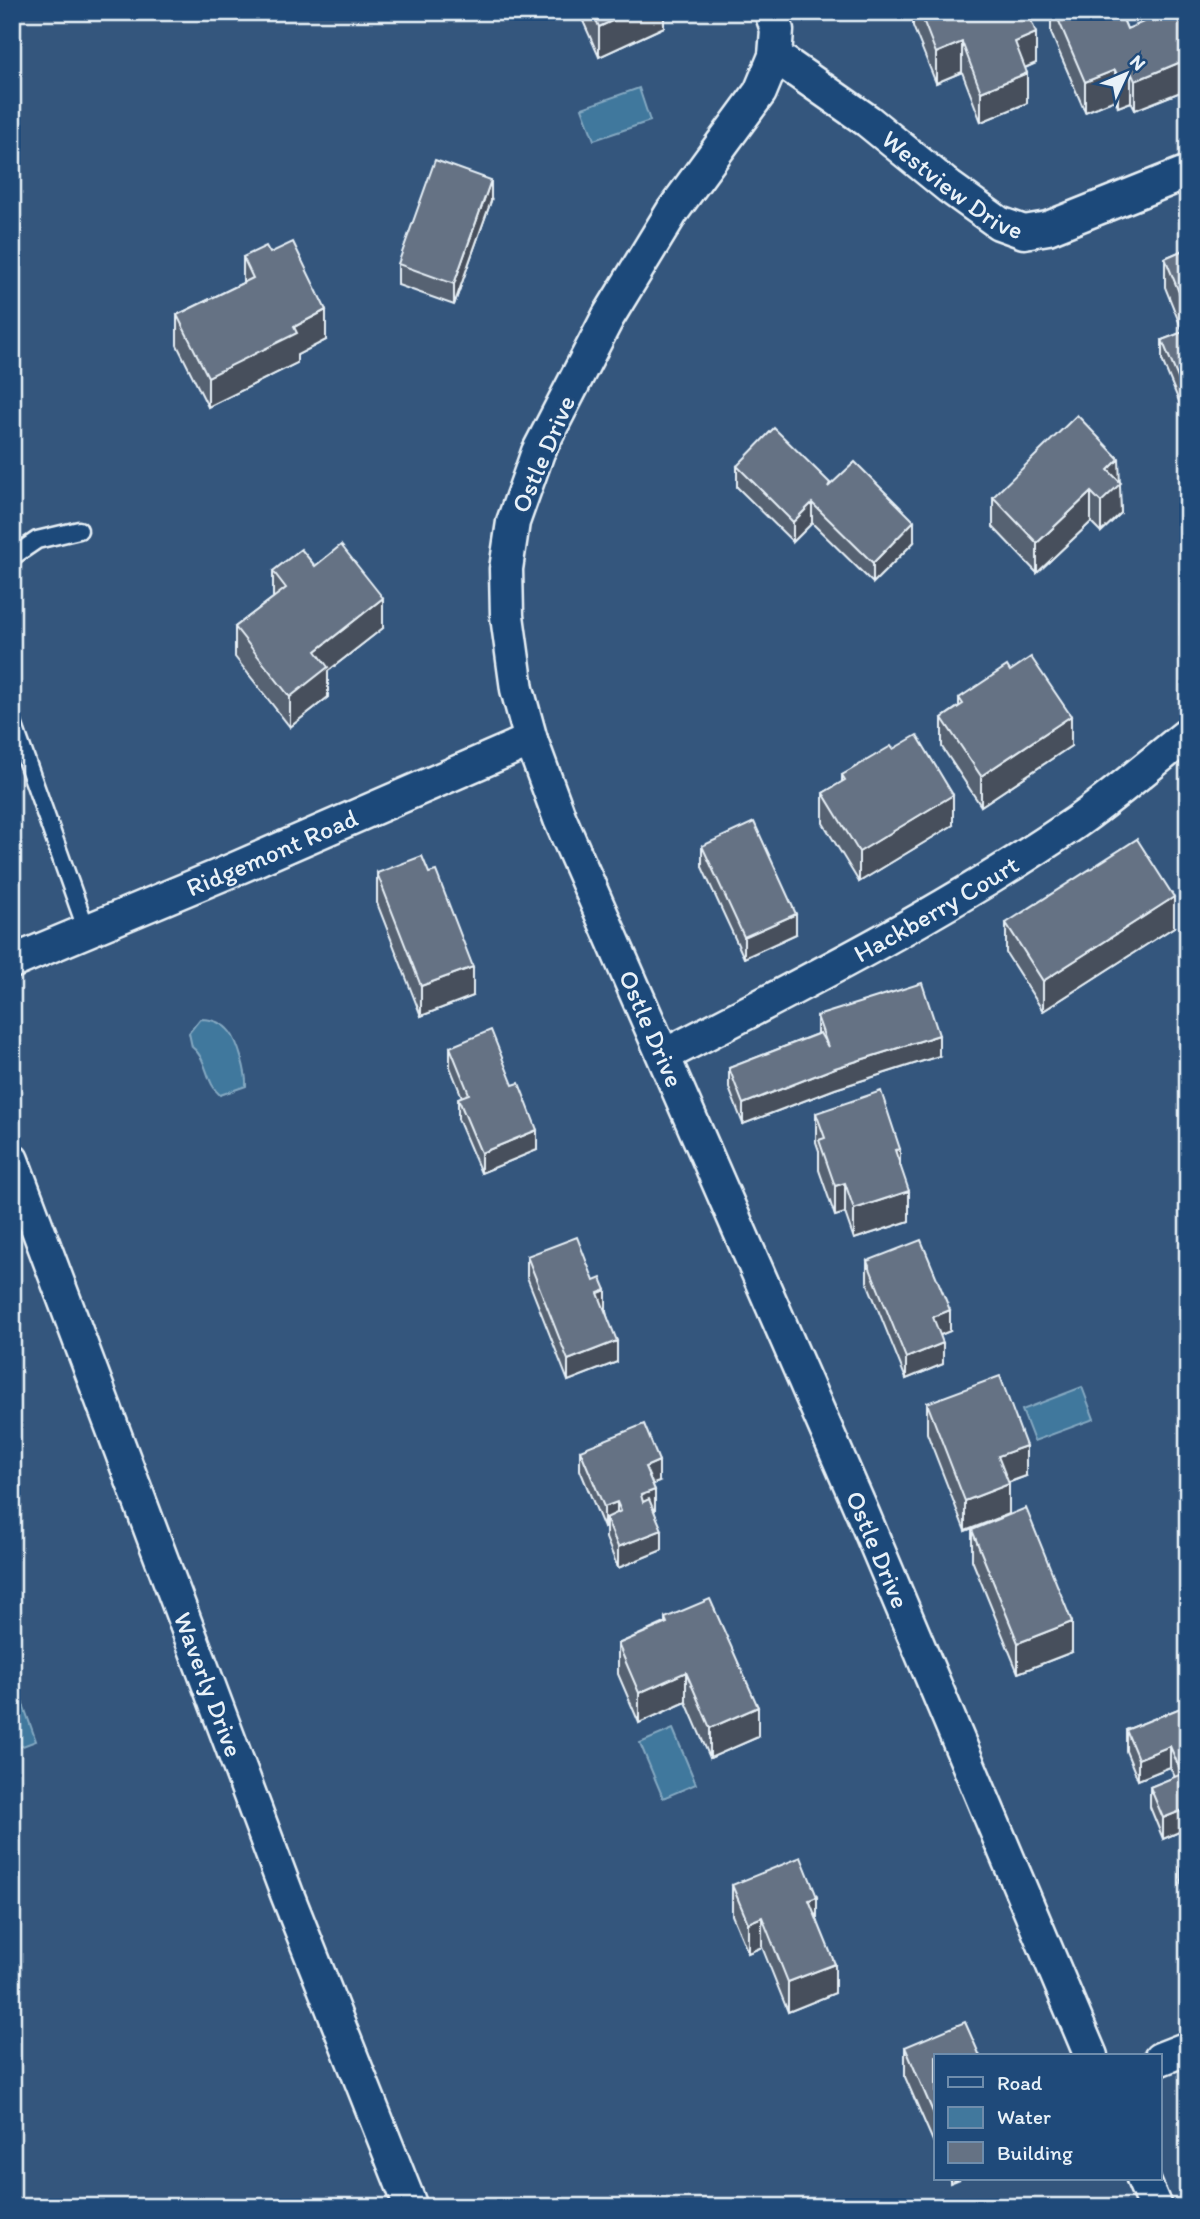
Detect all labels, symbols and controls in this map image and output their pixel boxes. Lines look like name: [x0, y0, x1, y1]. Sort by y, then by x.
north arrow: [1092, 38, 1162, 108]
text: N: [1125, 50, 1151, 75]
street label: Westview Drive: [875, 123, 1027, 246]
street label: Ostle Drive: [504, 390, 582, 518]
street label: Ridgemont Road: [181, 801, 363, 903]
street label: Hackberry Court: [848, 848, 1025, 969]
street label: Ostle Drive: [612, 965, 691, 1092]
street label: Ostle Drive: [839, 1486, 917, 1613]
street label: Waverly Drive: [167, 1607, 250, 1761]
legend: [934, 2054, 1162, 2180]
text: Road: [997, 2070, 1043, 2095]
text: Water: [997, 2104, 1051, 2129]
text: Building: [997, 2140, 1073, 2165]

